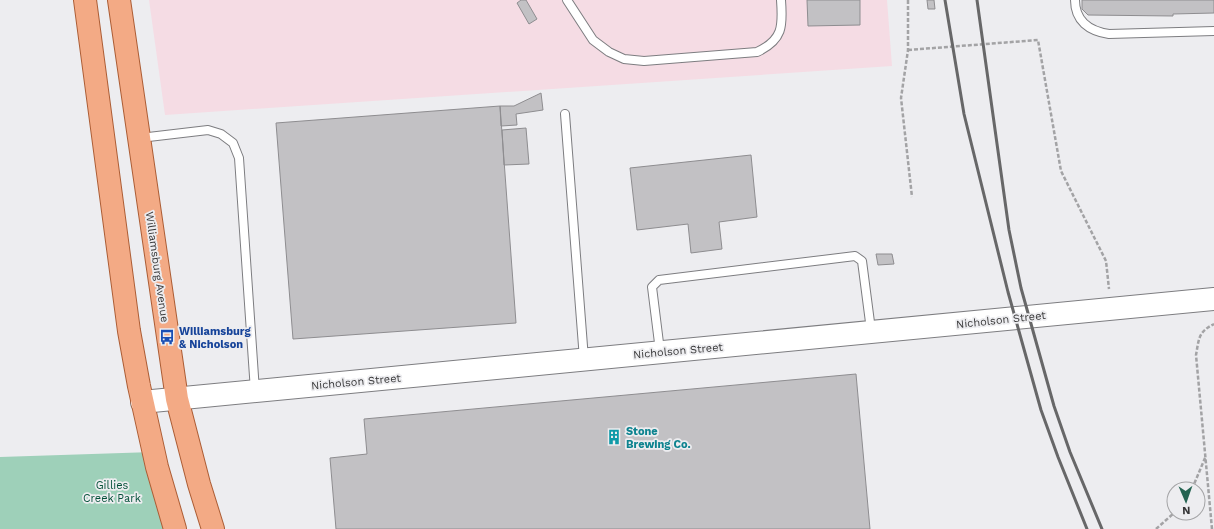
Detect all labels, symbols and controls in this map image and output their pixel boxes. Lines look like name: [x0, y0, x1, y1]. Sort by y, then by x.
street label: Williamsburg Avenue: [143, 211, 171, 323]
street label: Nicholson Street: [956, 309, 1047, 331]
place label: Williamsburg & Nicholson: [179, 325, 251, 351]
bus stop icon: Williamsburg & Nicholson: [158, 328, 176, 346]
street label: Nicholson Street: [633, 341, 724, 361]
street label: Nicholson Street: [311, 372, 402, 392]
place label: Stone Brewing Co.: [626, 425, 691, 451]
building icon: Stone Brewing Co.: [605, 428, 623, 446]
park label: Gillies Creek Park: [83, 479, 141, 505]
north arrow: [1166, 481, 1206, 521]
text: N: [1182, 504, 1191, 517]

